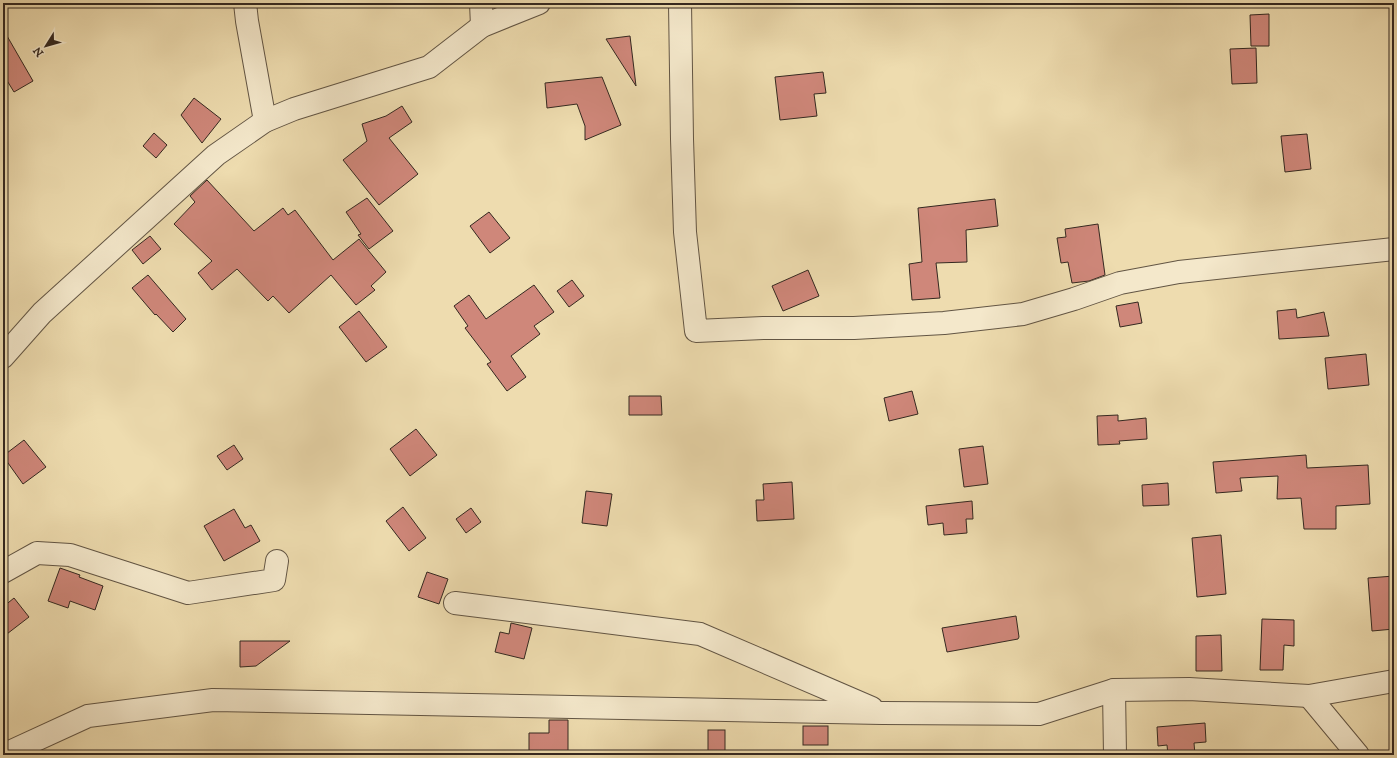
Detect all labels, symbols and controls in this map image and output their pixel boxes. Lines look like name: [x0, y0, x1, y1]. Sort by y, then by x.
north arrow: [26, 26, 66, 66]
text: N: [31, 44, 47, 59]

